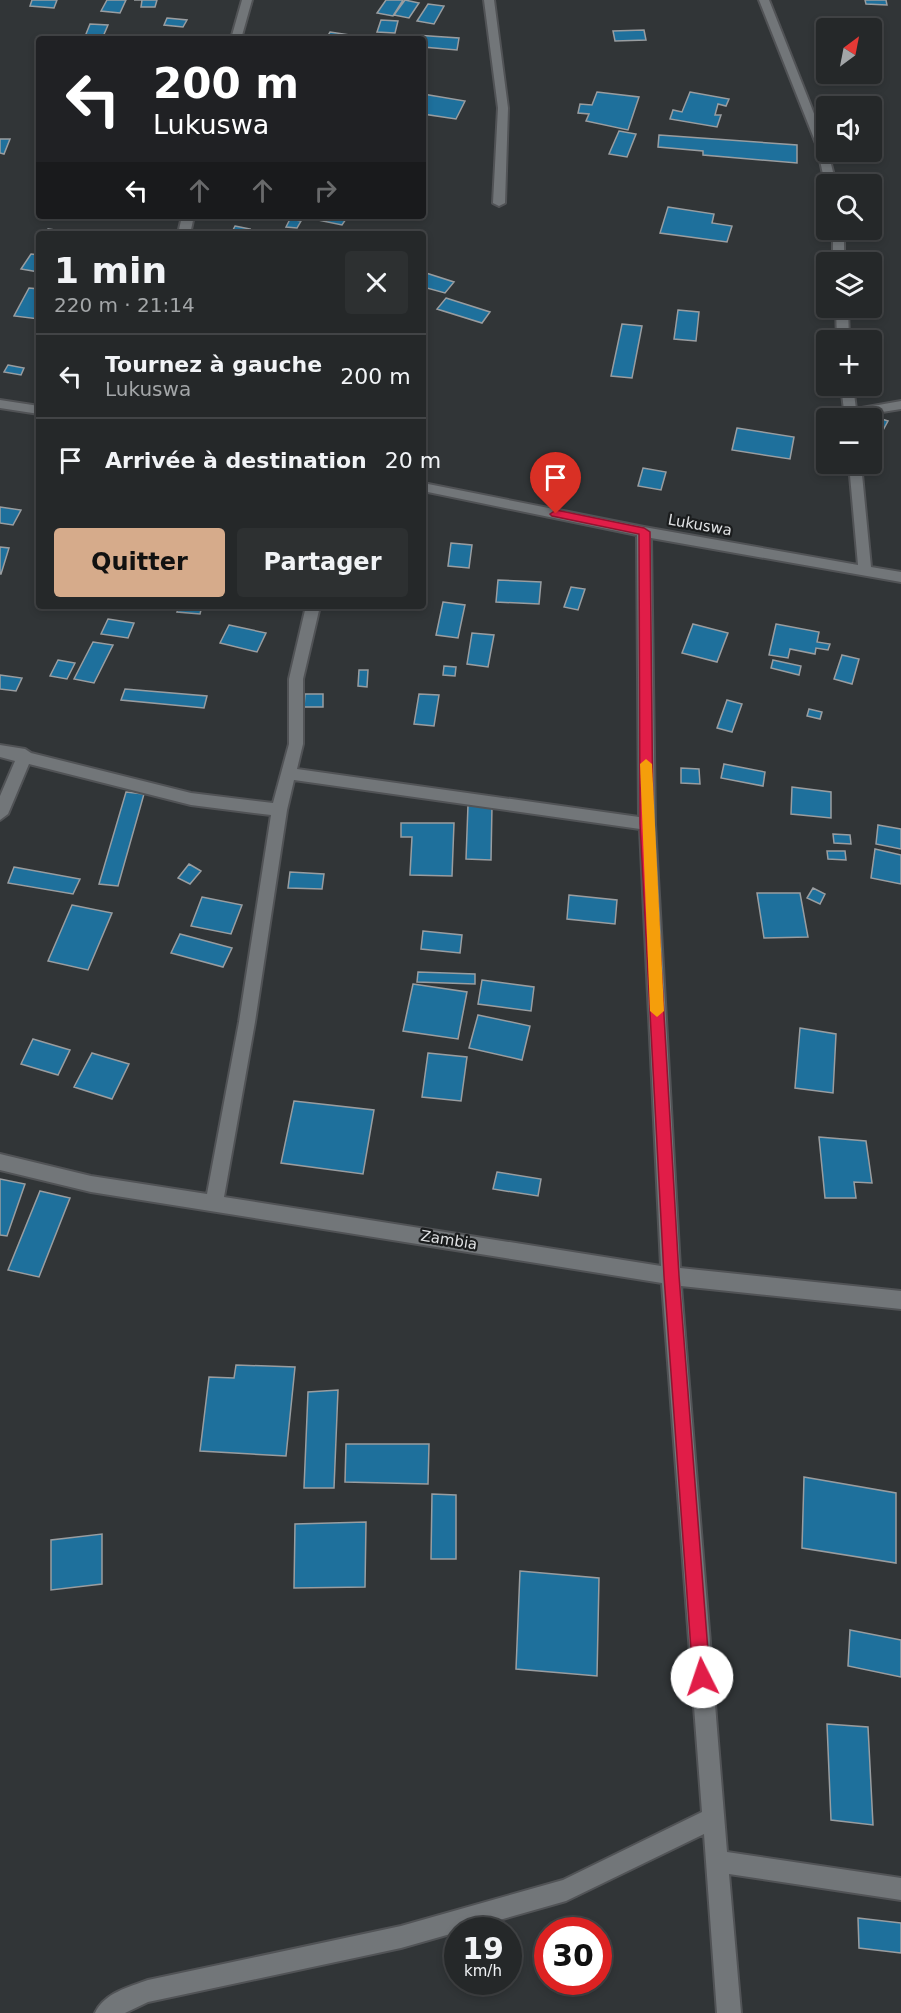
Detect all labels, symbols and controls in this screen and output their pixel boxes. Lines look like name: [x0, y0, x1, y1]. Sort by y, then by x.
north arrow: [816, 18, 882, 84]
map controls: [816, 18, 882, 474]
text: 200 m: [153, 59, 299, 108]
icon: left: [54, 60, 132, 138]
button: sound: [816, 96, 882, 162]
text: Lukuswa: [153, 109, 269, 140]
icon: left: [120, 174, 153, 207]
icon: ahead: [183, 174, 216, 207]
icon: ahead: [246, 174, 279, 207]
icon: right: [309, 174, 342, 207]
button: search: [816, 174, 882, 240]
text: 1 min: [54, 250, 167, 291]
button: close: [345, 251, 408, 314]
button: layers: [816, 252, 882, 318]
text: 220 m · 21:14: [54, 293, 195, 317]
button: +: [816, 330, 882, 396]
text: Tournez à gauche: [105, 352, 322, 377]
icon: left: [54, 360, 87, 393]
text: 200 m: [340, 364, 411, 389]
text: Lukuswa: [105, 377, 191, 401]
button: −: [816, 408, 882, 474]
icon: arrive: [54, 444, 87, 477]
text: Arrivée à destination: [105, 448, 367, 473]
text: 20 m: [385, 448, 441, 473]
pin: [530, 452, 581, 514]
icon: arrive: [539, 461, 572, 494]
street label: Lukuswa: [667, 511, 733, 539]
button: Quitter: [54, 528, 225, 597]
button: Partager: [237, 528, 408, 597]
street label: Zambia: [419, 1227, 479, 1253]
position arrow: [670, 1645, 734, 1709]
speed limit sign: 30: [534, 1917, 612, 1995]
text: 19: [462, 1931, 504, 1966]
text: km/h: [464, 1962, 502, 1980]

